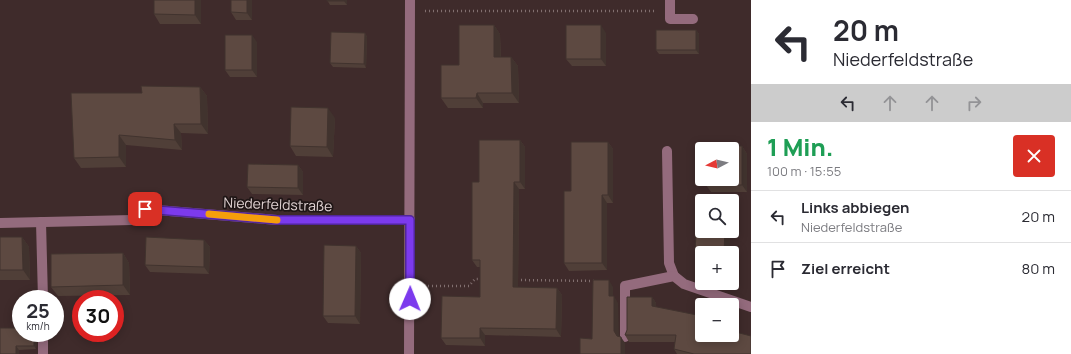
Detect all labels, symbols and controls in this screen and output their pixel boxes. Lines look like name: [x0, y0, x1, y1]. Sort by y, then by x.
text: 20 m: [833, 11, 899, 49]
icon: left: [767, 16, 819, 68]
text: Niederfeldstraße: [833, 47, 973, 71]
icon: left: [837, 92, 859, 114]
icon: ahead: [879, 92, 901, 114]
icon: ahead: [921, 92, 943, 114]
icon: right: [963, 92, 985, 114]
text: 1 Min.: [767, 130, 833, 163]
button: close: [1013, 135, 1055, 177]
north arrow: [695, 142, 739, 186]
map controls: [695, 142, 739, 342]
text: 100 m · 15:55: [767, 162, 841, 180]
pin: [128, 192, 162, 226]
street label: Niederfeldstraße: [223, 193, 333, 215]
button: search: [695, 194, 739, 238]
text: Links abbiegen: [801, 197, 909, 218]
icon: arrive: [134, 198, 156, 220]
icon: left: [767, 206, 789, 228]
text: 20 m: [1022, 206, 1055, 227]
text: Niederfeldstraße: [801, 218, 902, 236]
button: +: [695, 246, 739, 290]
icon: arrive: [767, 258, 789, 280]
text: Ziel erreicht: [801, 258, 890, 279]
text: 80 m: [1021, 258, 1055, 279]
position arrow: [389, 278, 431, 320]
speed limit sign: 30: [72, 290, 124, 342]
text: 25: [26, 297, 50, 324]
button: −: [695, 298, 739, 342]
text: km/h: [26, 319, 50, 333]

